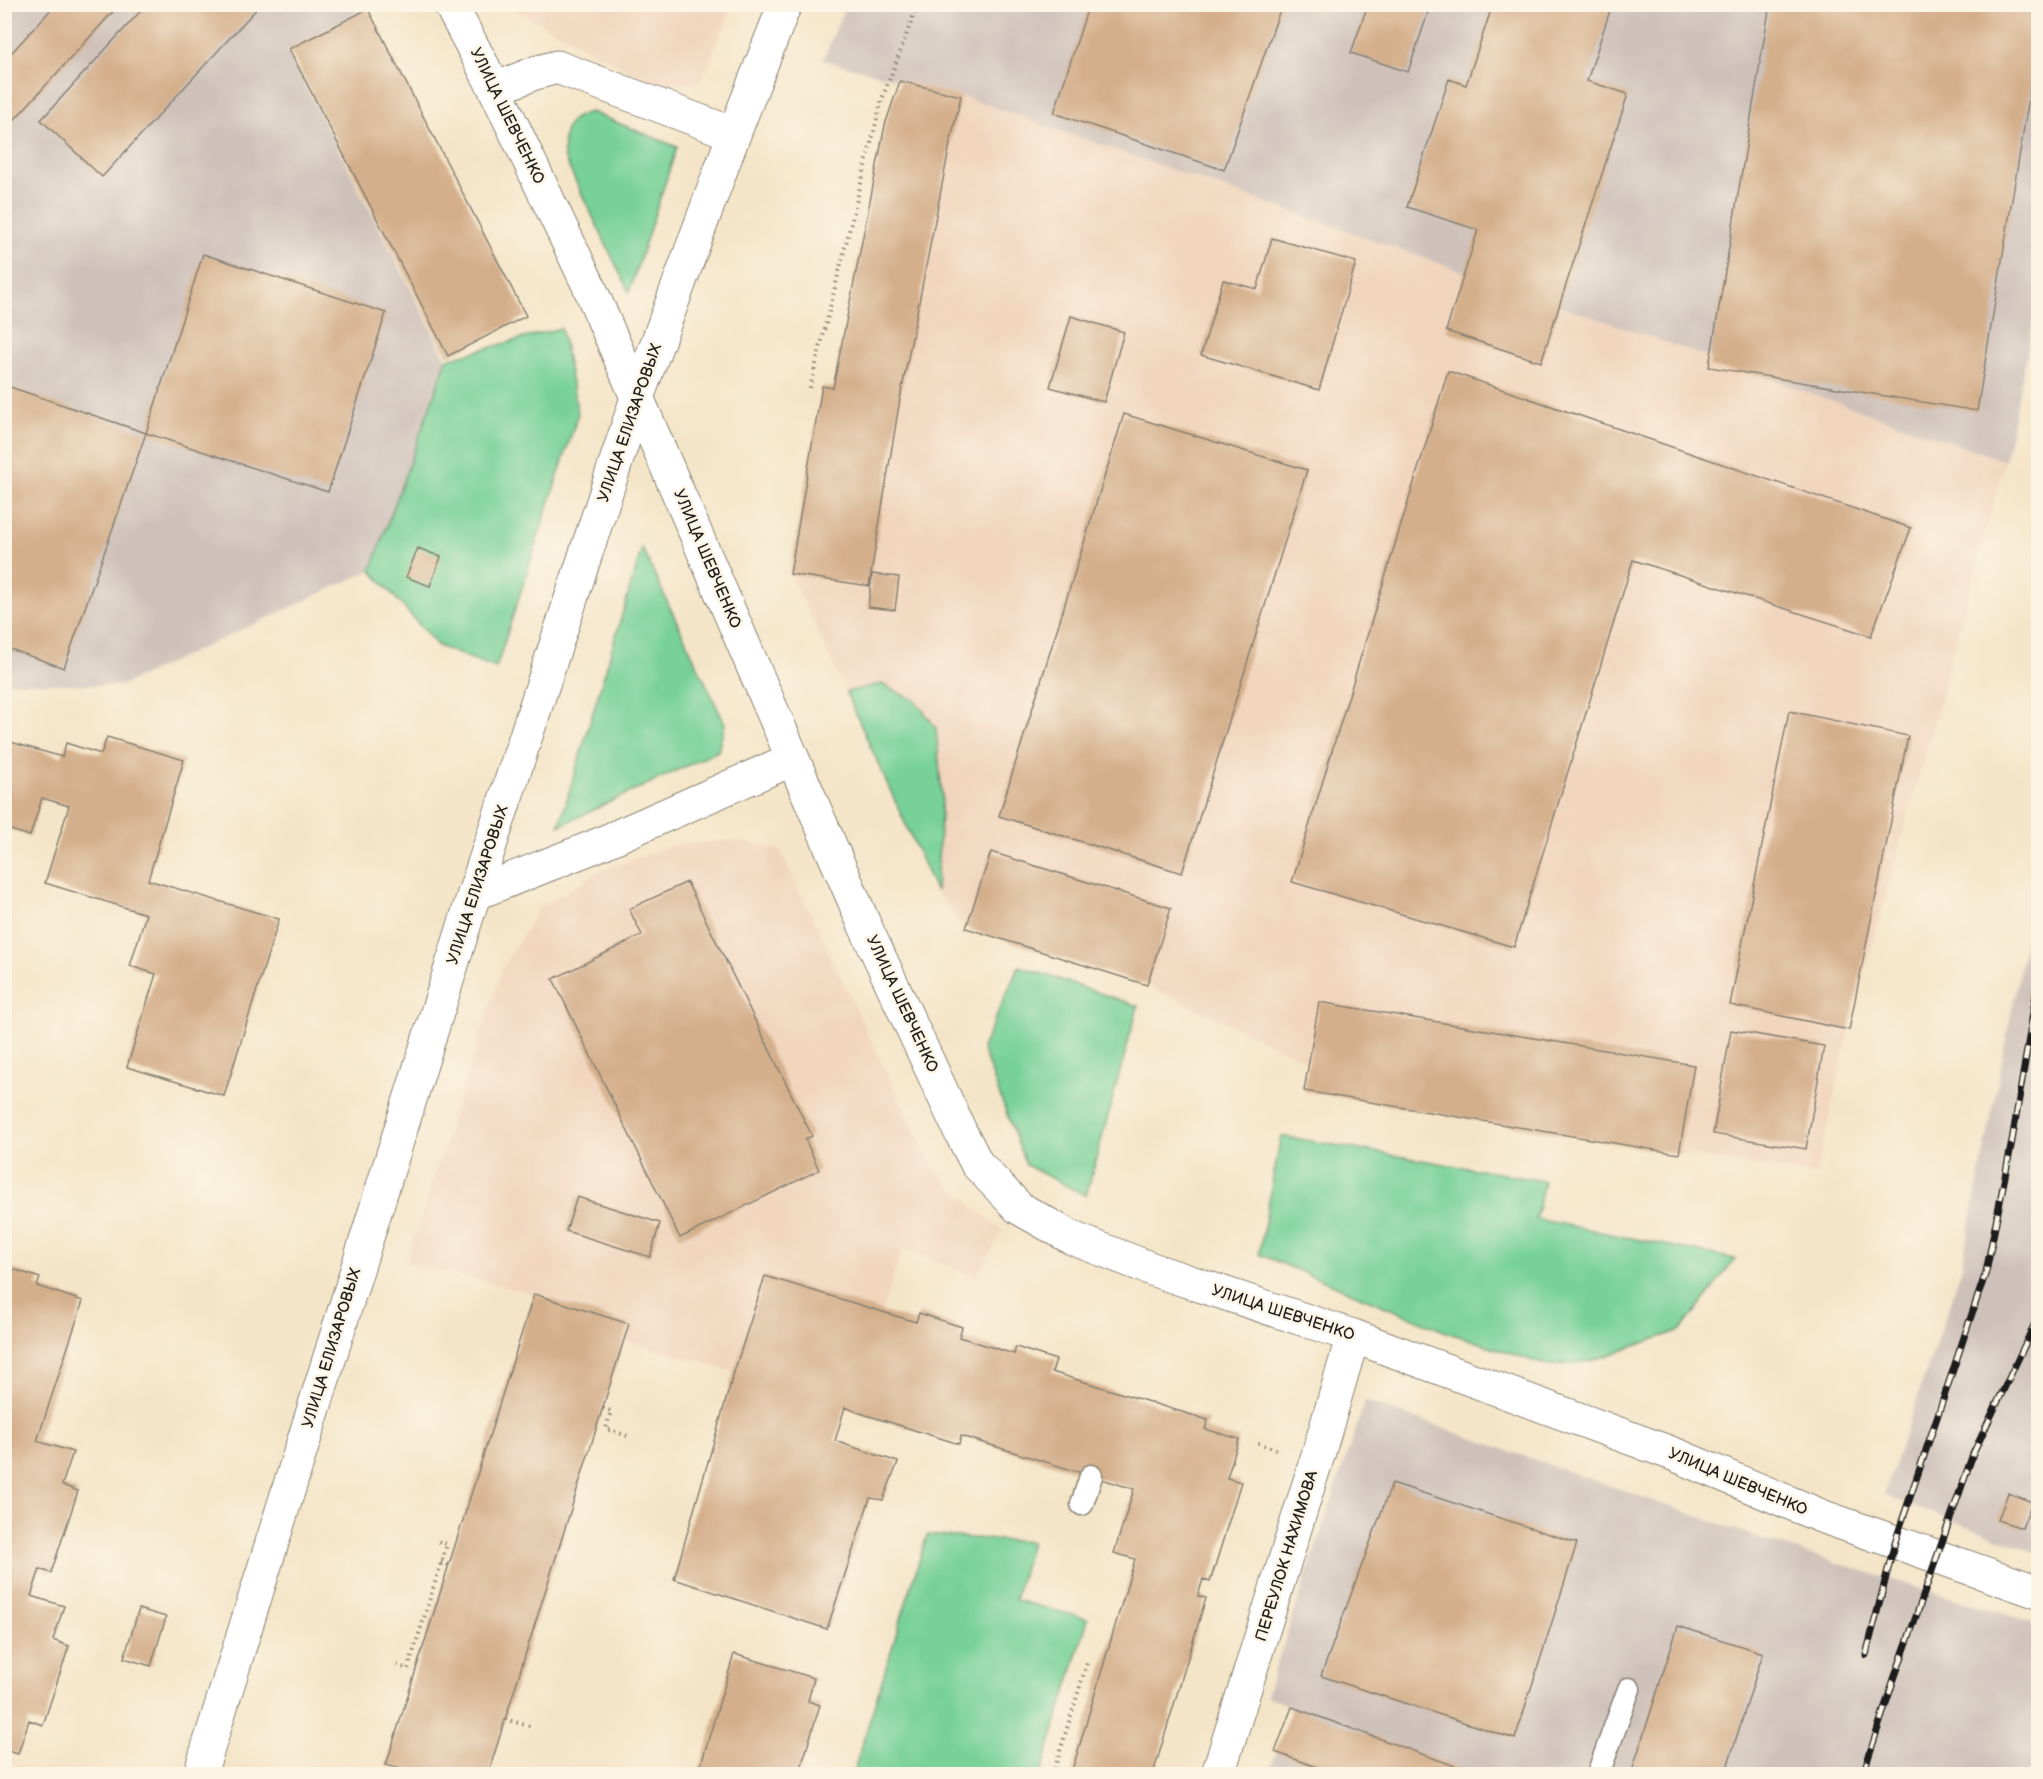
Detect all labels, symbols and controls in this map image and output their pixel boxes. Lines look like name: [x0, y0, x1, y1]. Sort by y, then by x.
street label: УЛИЦА ШЕВЧЕНКО: [466, 45, 548, 188]
street label: УЛИЦА ЕЛИЗАРОВЫХ: [594, 341, 666, 505]
street label: УЛИЦА ШЕВЧЕНКО: [669, 487, 745, 632]
street label: УЛИЦА ЕЛИЗАРОВЫХ: [443, 803, 513, 967]
street label: УЛИЦА ШЕВЧЕНКО: [862, 932, 942, 1076]
street label: УЛИЦА ЕЛИЗАРОВЫХ: [299, 1265, 365, 1430]
street label: УЛИЦА ШЕВЧЕНКО: [1209, 1281, 1357, 1345]
street label: УЛИЦА ШЕВЧЕНКО: [1666, 1444, 1811, 1520]
street label: ПЕРЕУЛОК НАХИМОВА: [1252, 1468, 1322, 1644]

